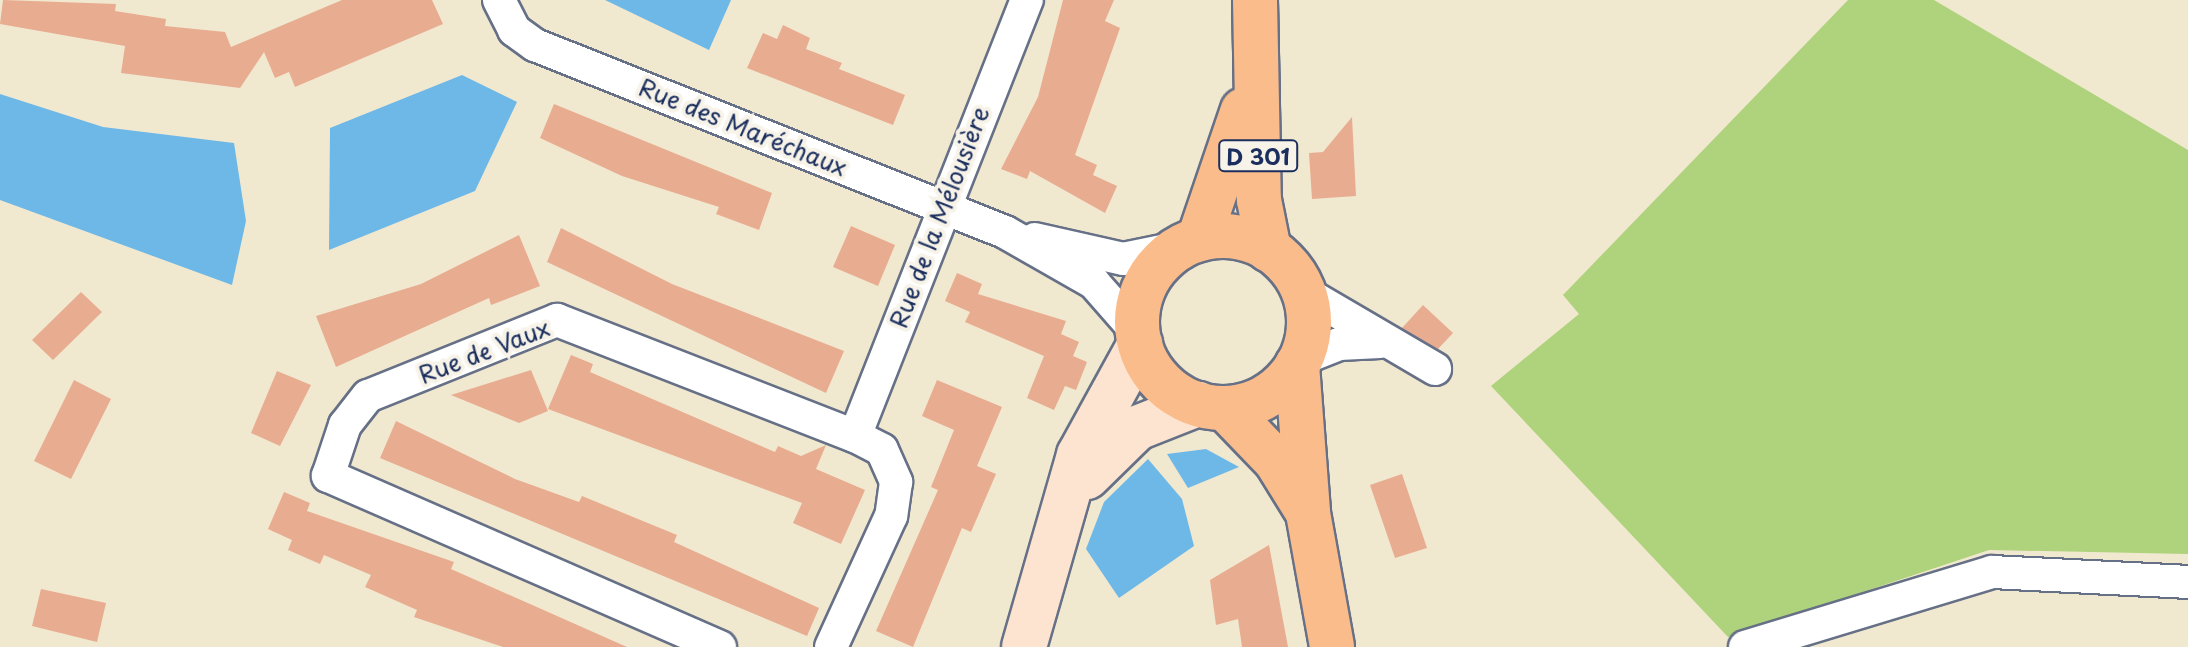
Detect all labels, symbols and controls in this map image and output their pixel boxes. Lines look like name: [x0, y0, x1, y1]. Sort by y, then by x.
street label: Rue des Maréchaux: [634, 72, 852, 182]
street label: Rue de la Mélousière: [883, 100, 995, 334]
road number: D 301: [1216, 138, 1300, 174]
street label: Rue de Vaux: [413, 312, 555, 390]

